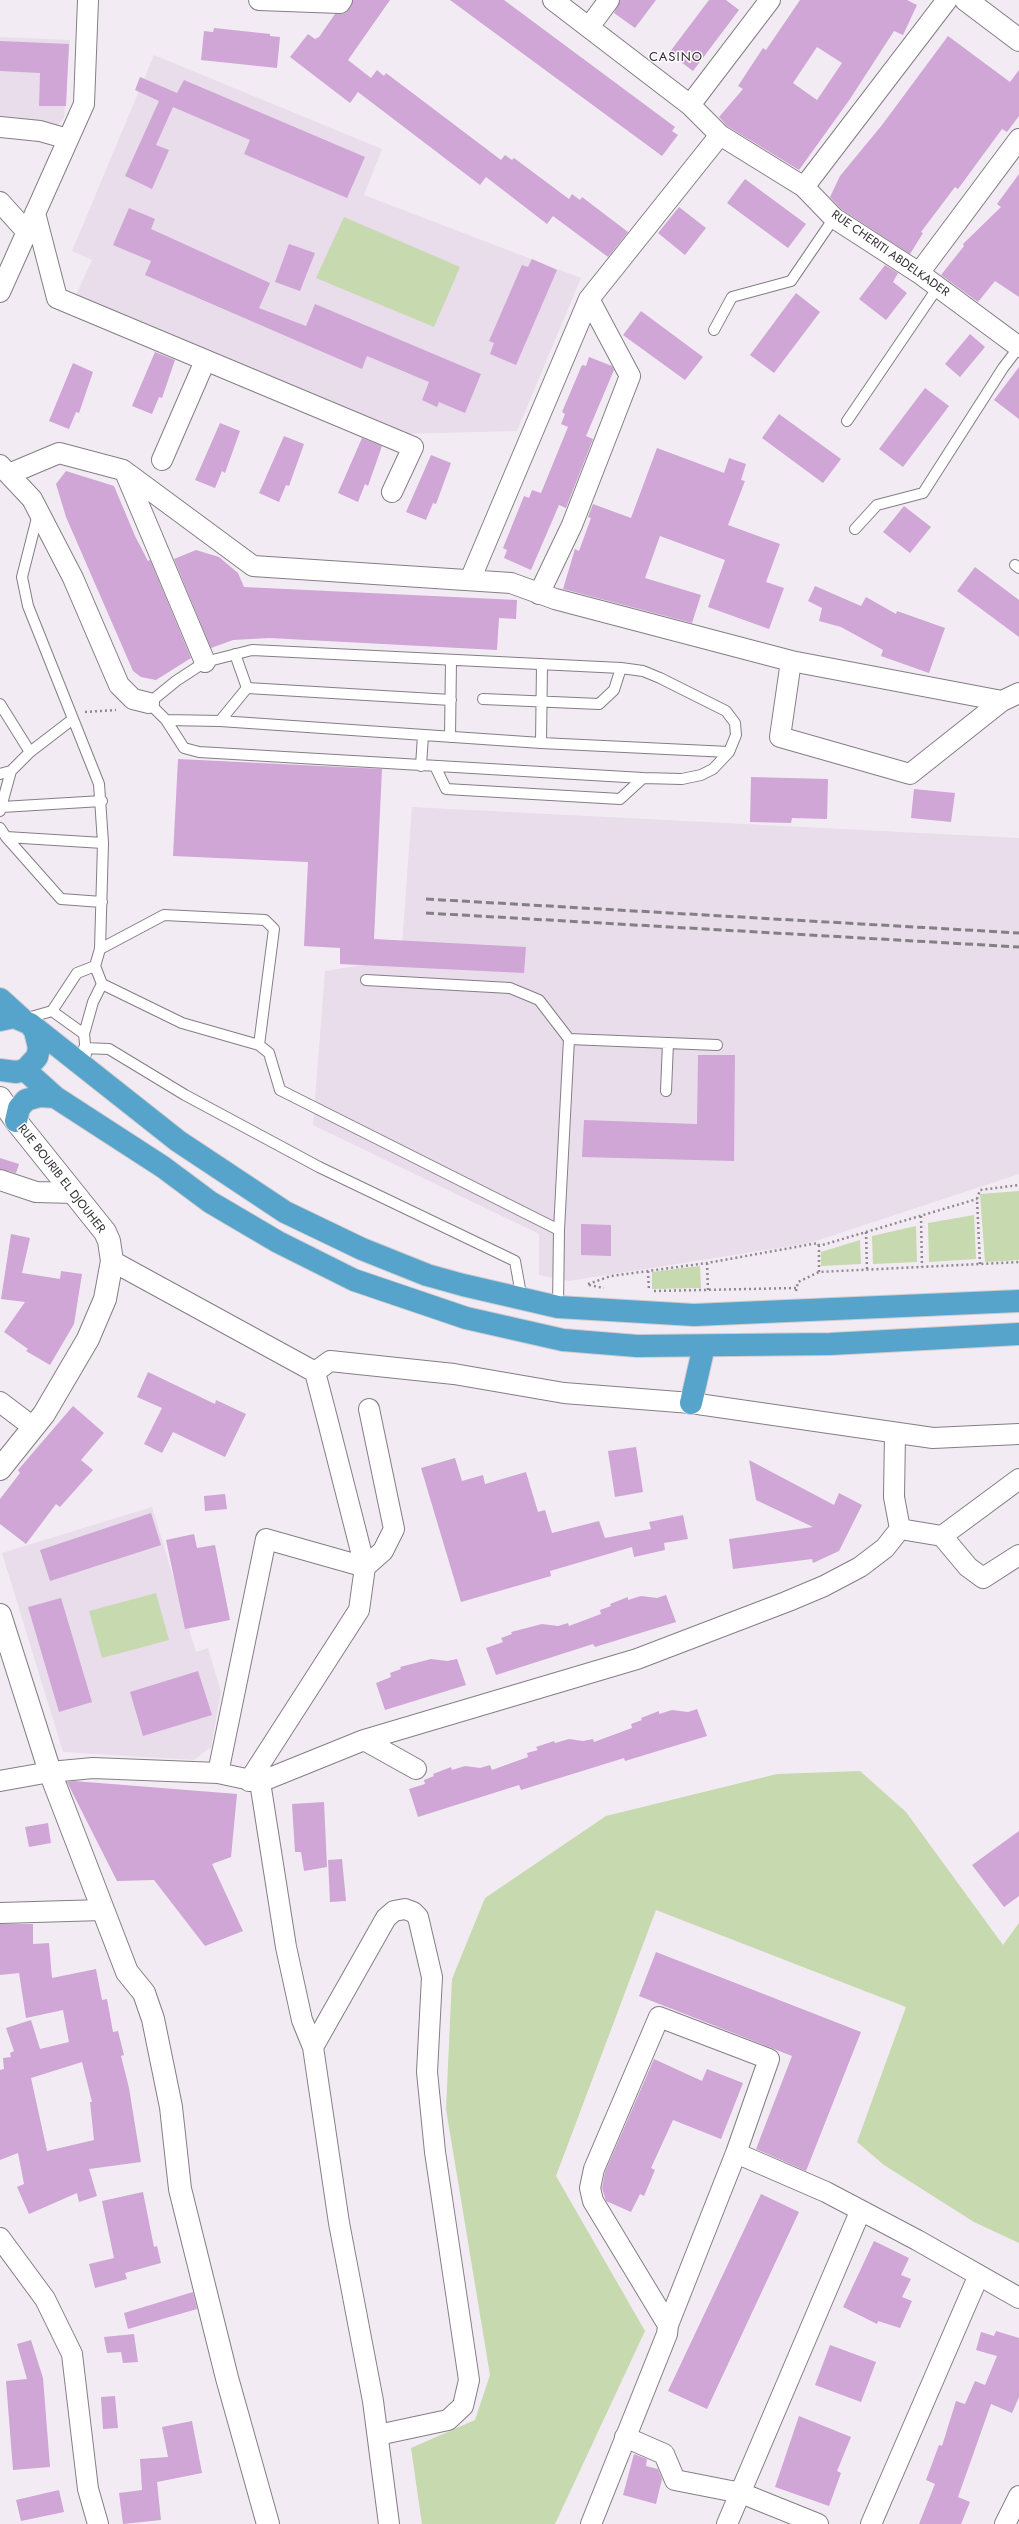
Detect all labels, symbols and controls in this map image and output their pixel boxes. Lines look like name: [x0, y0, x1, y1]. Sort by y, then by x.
district label: CASINO: [649, 50, 703, 66]
street label: RUE CHERITI ABDELKADER: [828, 208, 952, 300]
street label: RUE BOURIB EL DJOUHER: [14, 1122, 108, 1236]

